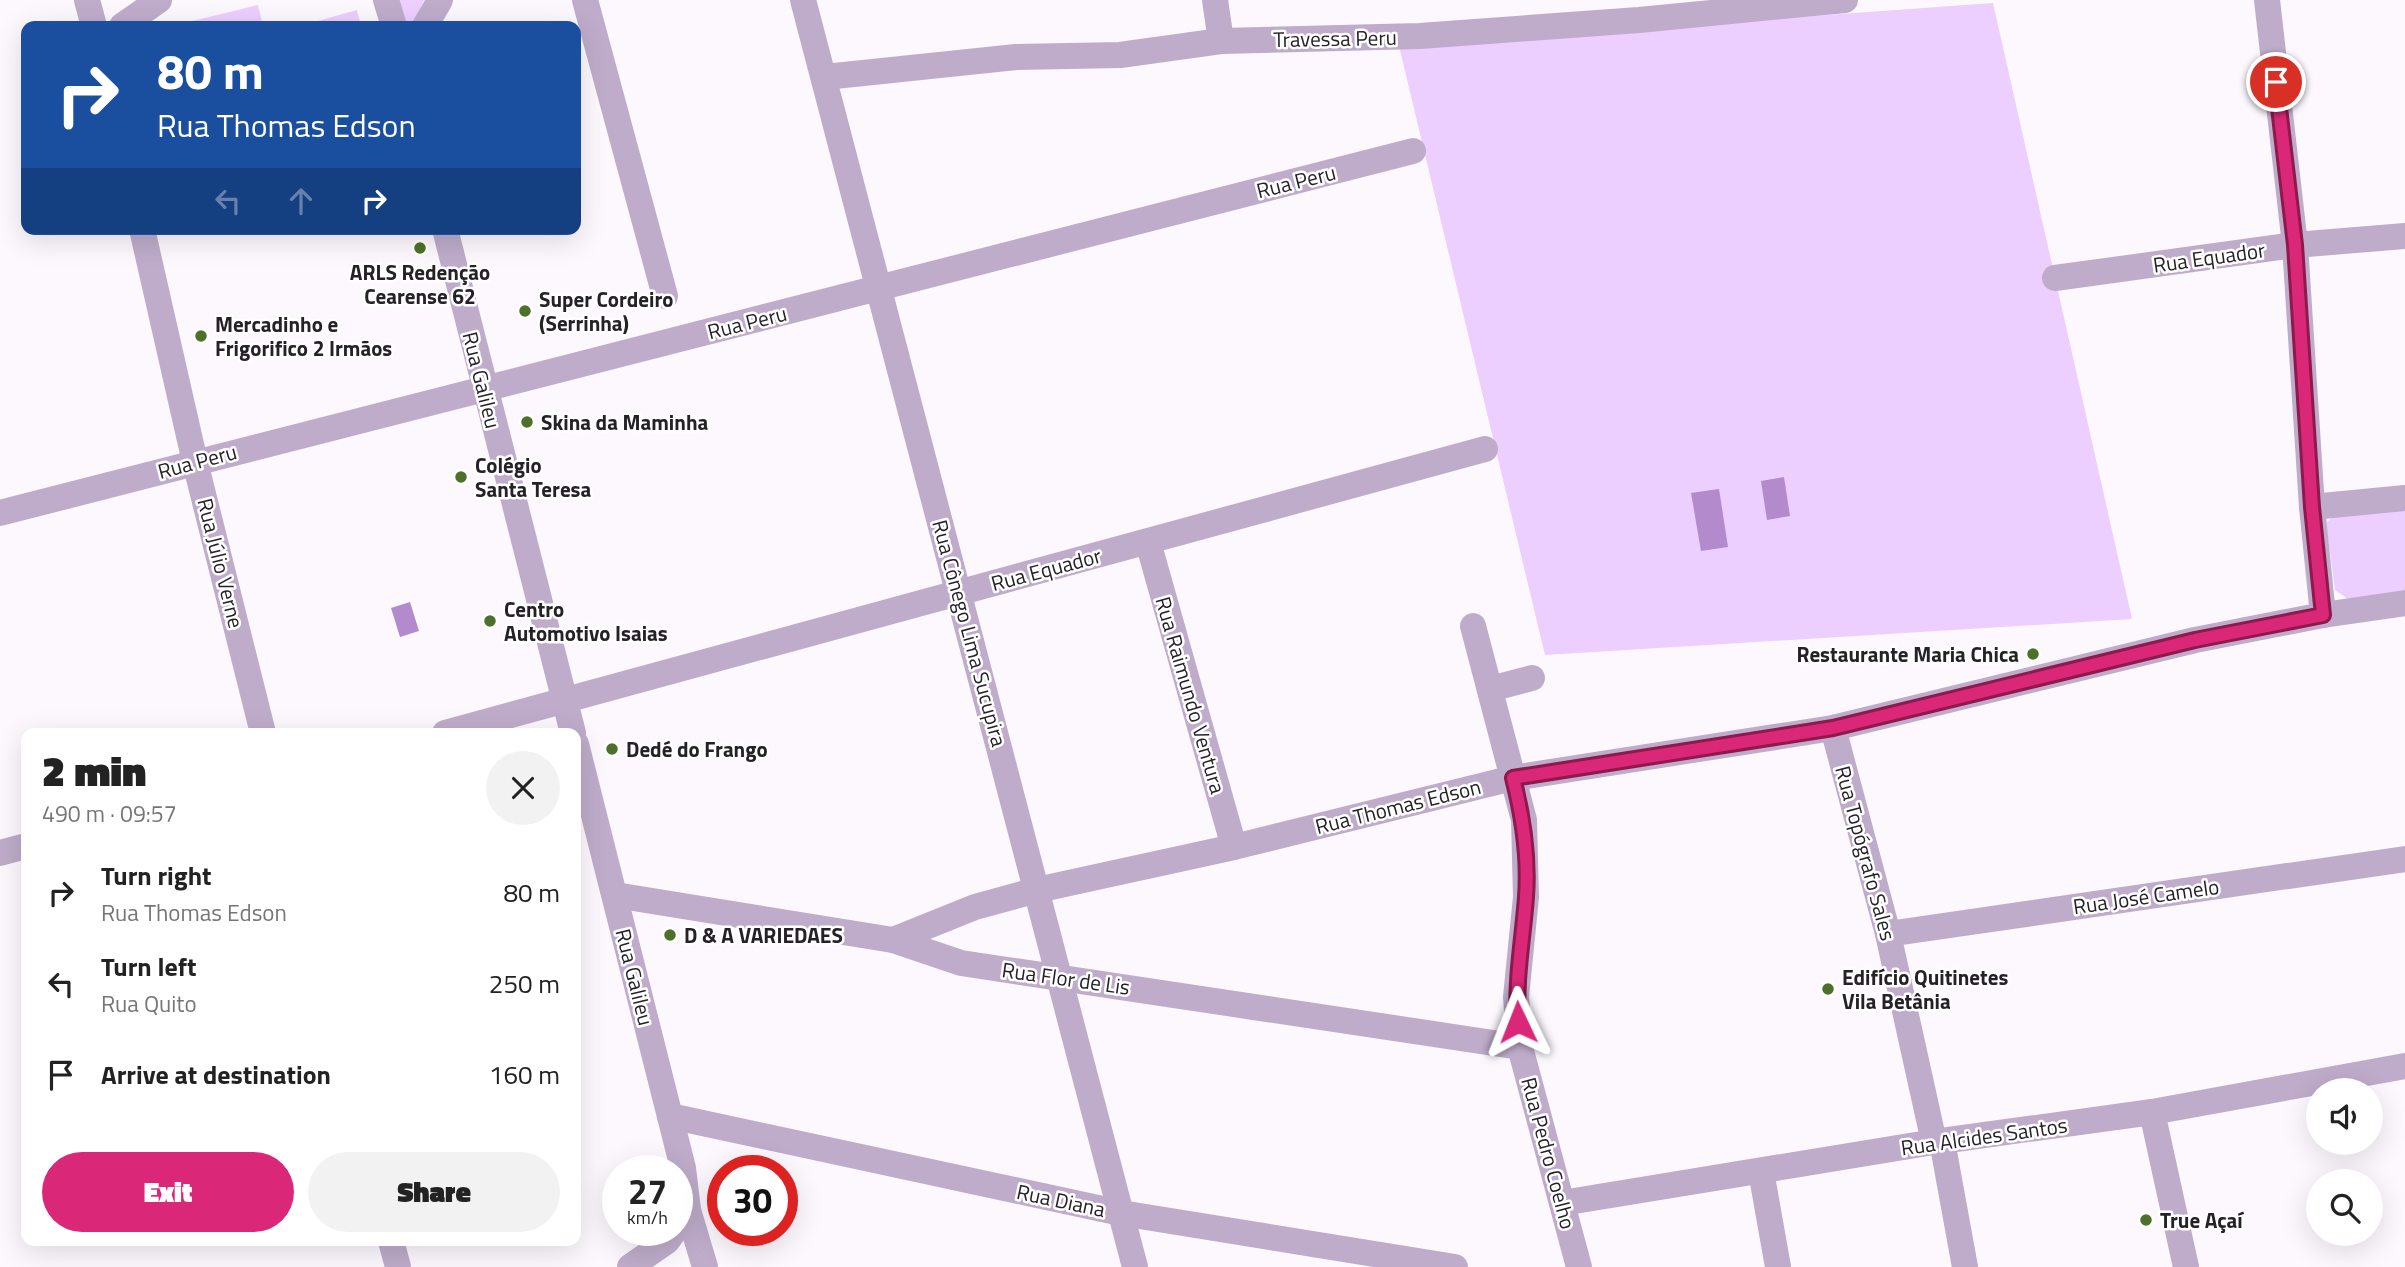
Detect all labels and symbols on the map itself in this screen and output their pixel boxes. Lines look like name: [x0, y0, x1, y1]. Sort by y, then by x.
street label: Travessa Peru: [1273, 21, 1397, 55]
pin: [2246, 52, 2306, 112]
street label: Rua Peru: [1253, 156, 1339, 206]
street label: Rua Equador: [2151, 233, 2267, 281]
marker: ARLS Redenção Cearense 62: [412, 240, 428, 256]
place label: ARLS Redenção Cearense 62: [350, 256, 490, 312]
place label: Super Cordeiro (Serrinha): [539, 283, 673, 339]
street label: Rua Peru: [704, 297, 790, 347]
marker: Super Cordeiro (Serrinha): [517, 303, 533, 319]
place label: Mercadinho e Frigorifico 2 Irmãos: [215, 308, 392, 364]
marker: Mercadinho e Frigorifico 2 Irmãos: [193, 328, 209, 344]
street label: Rua Galileu: [455, 328, 509, 432]
place label: Skina da Maminha: [541, 406, 709, 438]
marker: Skina da Maminha: [519, 414, 535, 430]
street label: Rua Peru: [154, 435, 240, 487]
place label: Colégio Santa Teresa: [475, 449, 592, 505]
marker: Colégio Santa Teresa: [453, 469, 469, 485]
street label: Rua Júlio Verne: [189, 495, 253, 631]
street label: Rua Cônego Lima Sucupira: [924, 516, 1016, 750]
street label: Rua Equador: [987, 539, 1105, 599]
place label: Centro Automotivo Isaias: [504, 593, 668, 649]
street label: Rua Raimundo Ventura: [1148, 593, 1235, 798]
marker: Centro Automotivo Isaias: [482, 613, 498, 629]
place label: Restaurante Maria Chica: [1797, 638, 2019, 670]
marker: Restaurante Maria Chica: [2025, 646, 2041, 662]
place label: Dedé do Frango: [626, 733, 768, 765]
marker: Dedé do Frango: [604, 741, 620, 757]
street label: Rua Topógrafo Sales: [1827, 762, 1905, 944]
street label: Rua Thomas Edson: [1312, 770, 1484, 842]
street label: Rua José Camelo: [2071, 870, 2221, 922]
place label: D & A VARIEDAES: [684, 919, 843, 951]
street label: Rua Galileu: [608, 925, 662, 1029]
marker: D & A VARIEDAES: [662, 927, 678, 943]
street label: Rua Flor de Lis: [1000, 953, 1132, 1003]
place label: Edifício Quitinetes Vila Betânia: [1842, 961, 2008, 1017]
marker: Edifício Quitinetes Vila Betânia: [1820, 981, 1836, 997]
position arrow: [1481, 985, 1555, 1059]
street label: Rua Pedro Coelho: [1513, 1073, 1585, 1233]
street label: Rua Alcides Santos: [1899, 1108, 2069, 1164]
speed limit sign: 30: [707, 1155, 798, 1246]
street label: Rua Diana: [1014, 1175, 1109, 1225]
place label: True Açaí: [2160, 1204, 2244, 1236]
marker: True Açaí: [2138, 1212, 2154, 1228]

